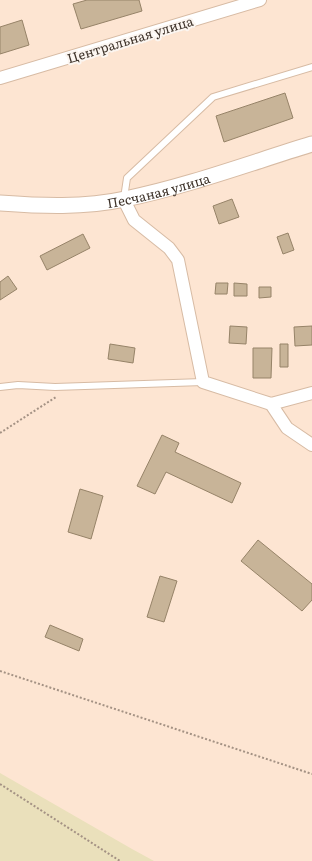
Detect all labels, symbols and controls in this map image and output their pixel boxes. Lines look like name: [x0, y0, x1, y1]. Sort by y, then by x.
street label: Центральная улица: [65, 11, 195, 67]
street label: Песчаная улица: [105, 168, 212, 212]

